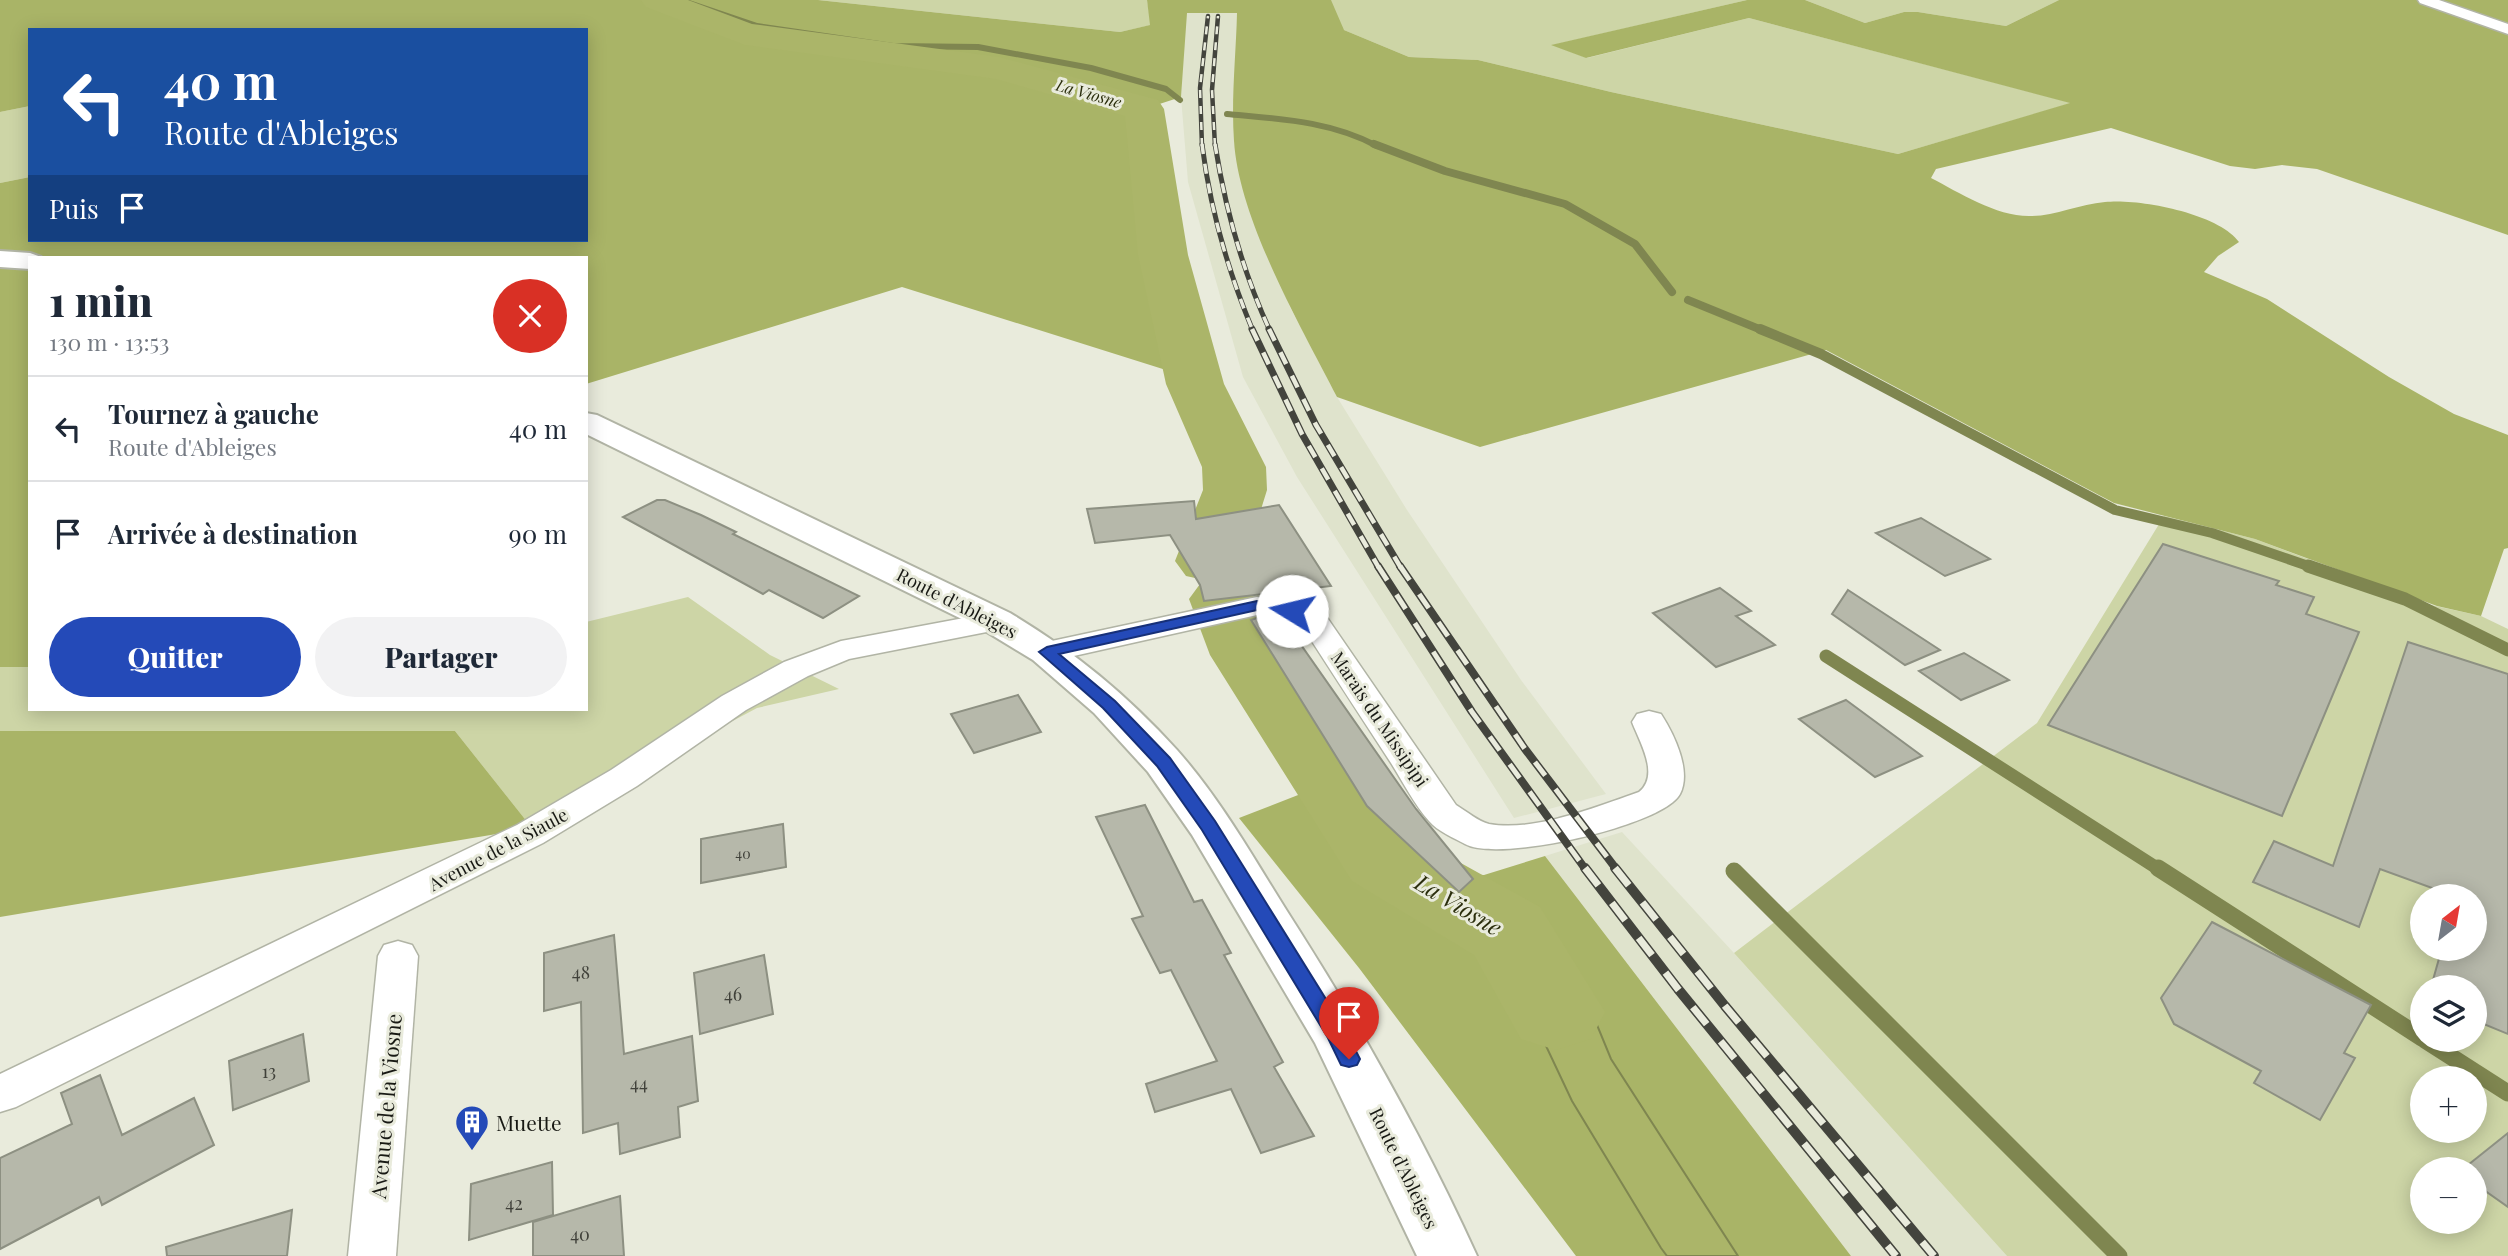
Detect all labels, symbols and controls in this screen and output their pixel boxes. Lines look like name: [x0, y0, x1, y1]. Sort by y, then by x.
text: 40 m: [164, 47, 277, 112]
icon: left: [49, 56, 140, 147]
water label: La Viosne: [1053, 73, 1124, 112]
text: Route d'Ableiges: [164, 110, 399, 153]
icon: arrive: [113, 189, 151, 227]
text: Puis: [49, 191, 99, 226]
text: 1 min: [49, 272, 153, 328]
button: close: [493, 279, 567, 353]
text: 130 m · 13:53: [49, 326, 170, 357]
text: Tournez à gauche: [108, 396, 319, 431]
icon: left: [49, 410, 87, 448]
text: 40 m: [509, 411, 567, 446]
text: Route d'Ableiges: [108, 431, 277, 462]
icon: arrive: [49, 515, 87, 553]
text: Arrivée à destination: [108, 516, 358, 551]
text: 90 m: [509, 516, 567, 551]
street label: Route d'Ableiges: [893, 562, 1021, 644]
position arrow: [1255, 574, 1329, 648]
button: Quitter: [49, 617, 301, 697]
button: Partager: [315, 617, 567, 697]
street label: Marais du Missipipi: [1326, 647, 1434, 791]
street label: Avenue de la Siaule: [423, 802, 572, 896]
house number: 40: [735, 844, 751, 863]
water label: La Viosne: [1409, 865, 1508, 942]
north arrow: [2410, 884, 2487, 961]
map controls: [2410, 884, 2487, 1234]
house number: 48: [572, 960, 590, 984]
button: layers: [2410, 975, 2487, 1052]
house number: 46: [724, 982, 742, 1006]
pin: [1319, 987, 1379, 1059]
icon: arrive: [1330, 998, 1368, 1036]
street label: Avenue de la Viosne: [363, 1012, 407, 1201]
house number: 13: [262, 1059, 276, 1083]
button: +: [2410, 1066, 2487, 1143]
house number: 44: [630, 1071, 648, 1095]
building icon: Muette: [453, 1103, 491, 1152]
street label: Route d'Ableiges: [1364, 1103, 1444, 1233]
place label: Muette: [496, 1108, 562, 1136]
button: −: [2410, 1157, 2487, 1234]
house number: 42: [505, 1191, 523, 1215]
house number: 40: [570, 1222, 590, 1246]

